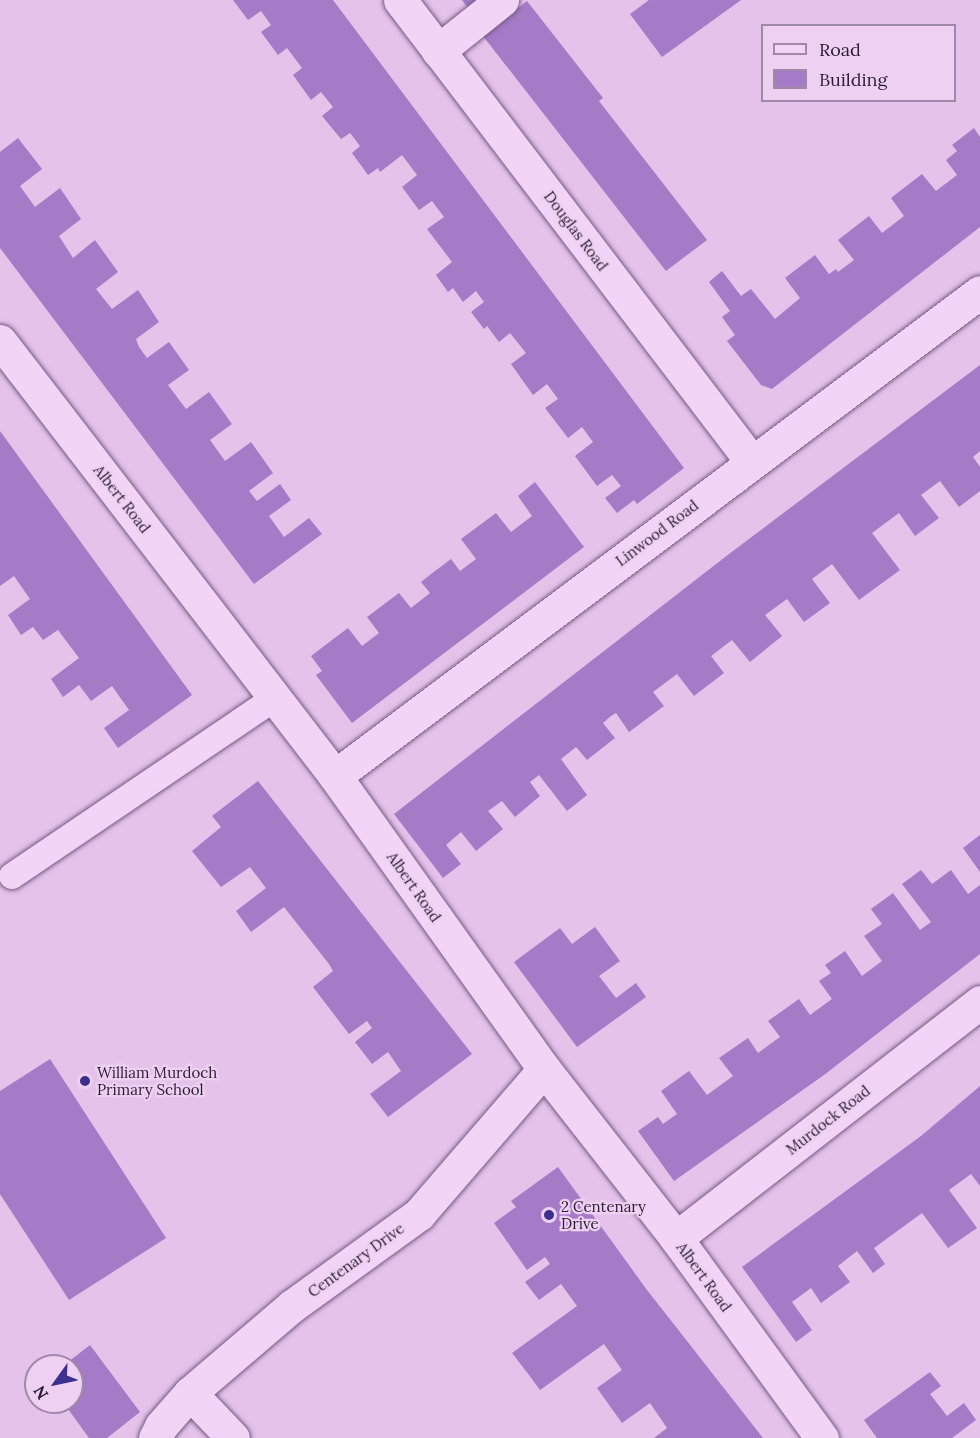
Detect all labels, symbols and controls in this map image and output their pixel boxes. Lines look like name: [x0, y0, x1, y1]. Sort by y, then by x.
legend: [761, 24, 956, 102]
text: Road: [819, 38, 861, 61]
text: Building: [819, 68, 887, 91]
street label: Douglas Road: [540, 188, 612, 274]
street label: Albert Road: [90, 461, 154, 537]
street label: Linwood Road: [612, 496, 702, 570]
street label: Albert Road: [383, 848, 445, 926]
place label: William Murdoch Primary School: [97, 1063, 217, 1098]
marker: William Murdoch Primary School: [78, 1074, 92, 1088]
street label: Murdock Road: [782, 1082, 874, 1158]
place label: 2 Centenary Drive: [561, 1197, 646, 1232]
marker: 2 Centenary Drive: [542, 1208, 556, 1222]
street label: Centenary Drive: [304, 1219, 408, 1301]
street label: Albert Road: [673, 1239, 735, 1315]
north arrow: [24, 1354, 84, 1414]
text: N: [29, 1382, 52, 1403]

